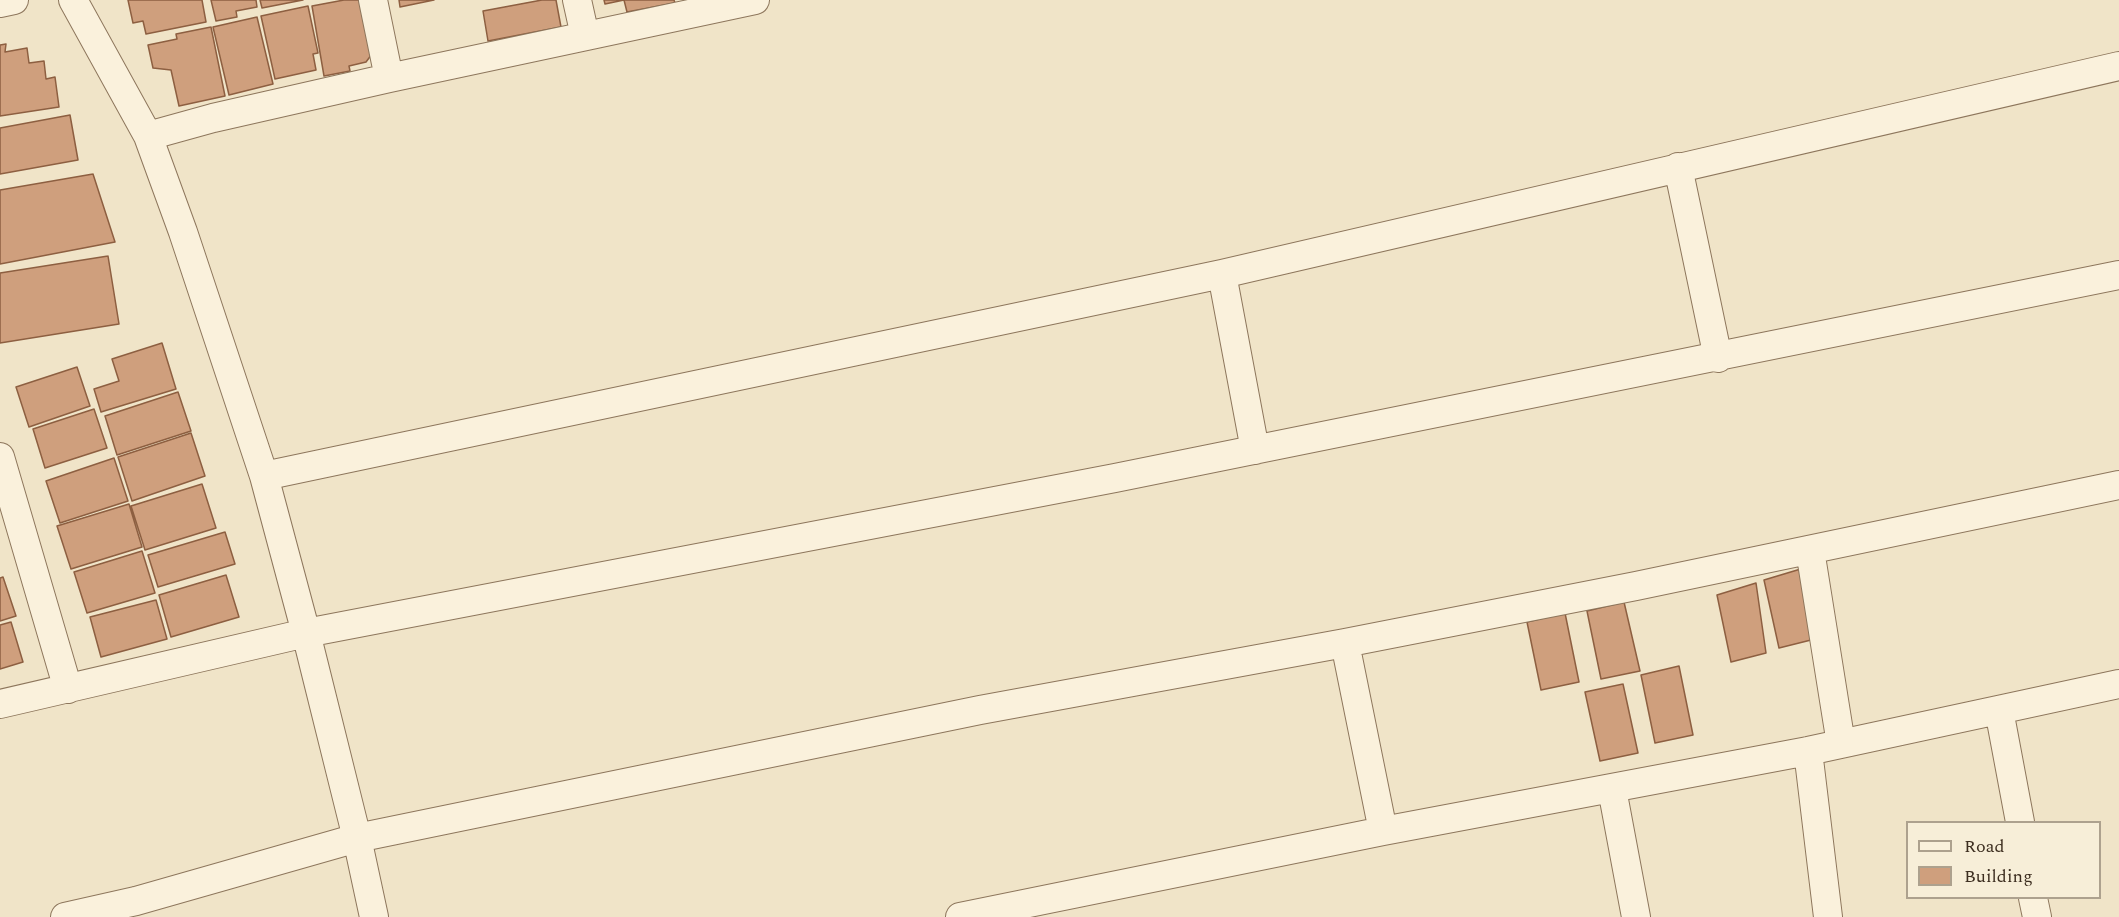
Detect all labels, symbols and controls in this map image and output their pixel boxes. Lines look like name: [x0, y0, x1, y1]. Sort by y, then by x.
legend: [1906, 821, 2101, 899]
text: Road: [1964, 833, 2005, 860]
text: Building: [1964, 863, 2033, 890]

